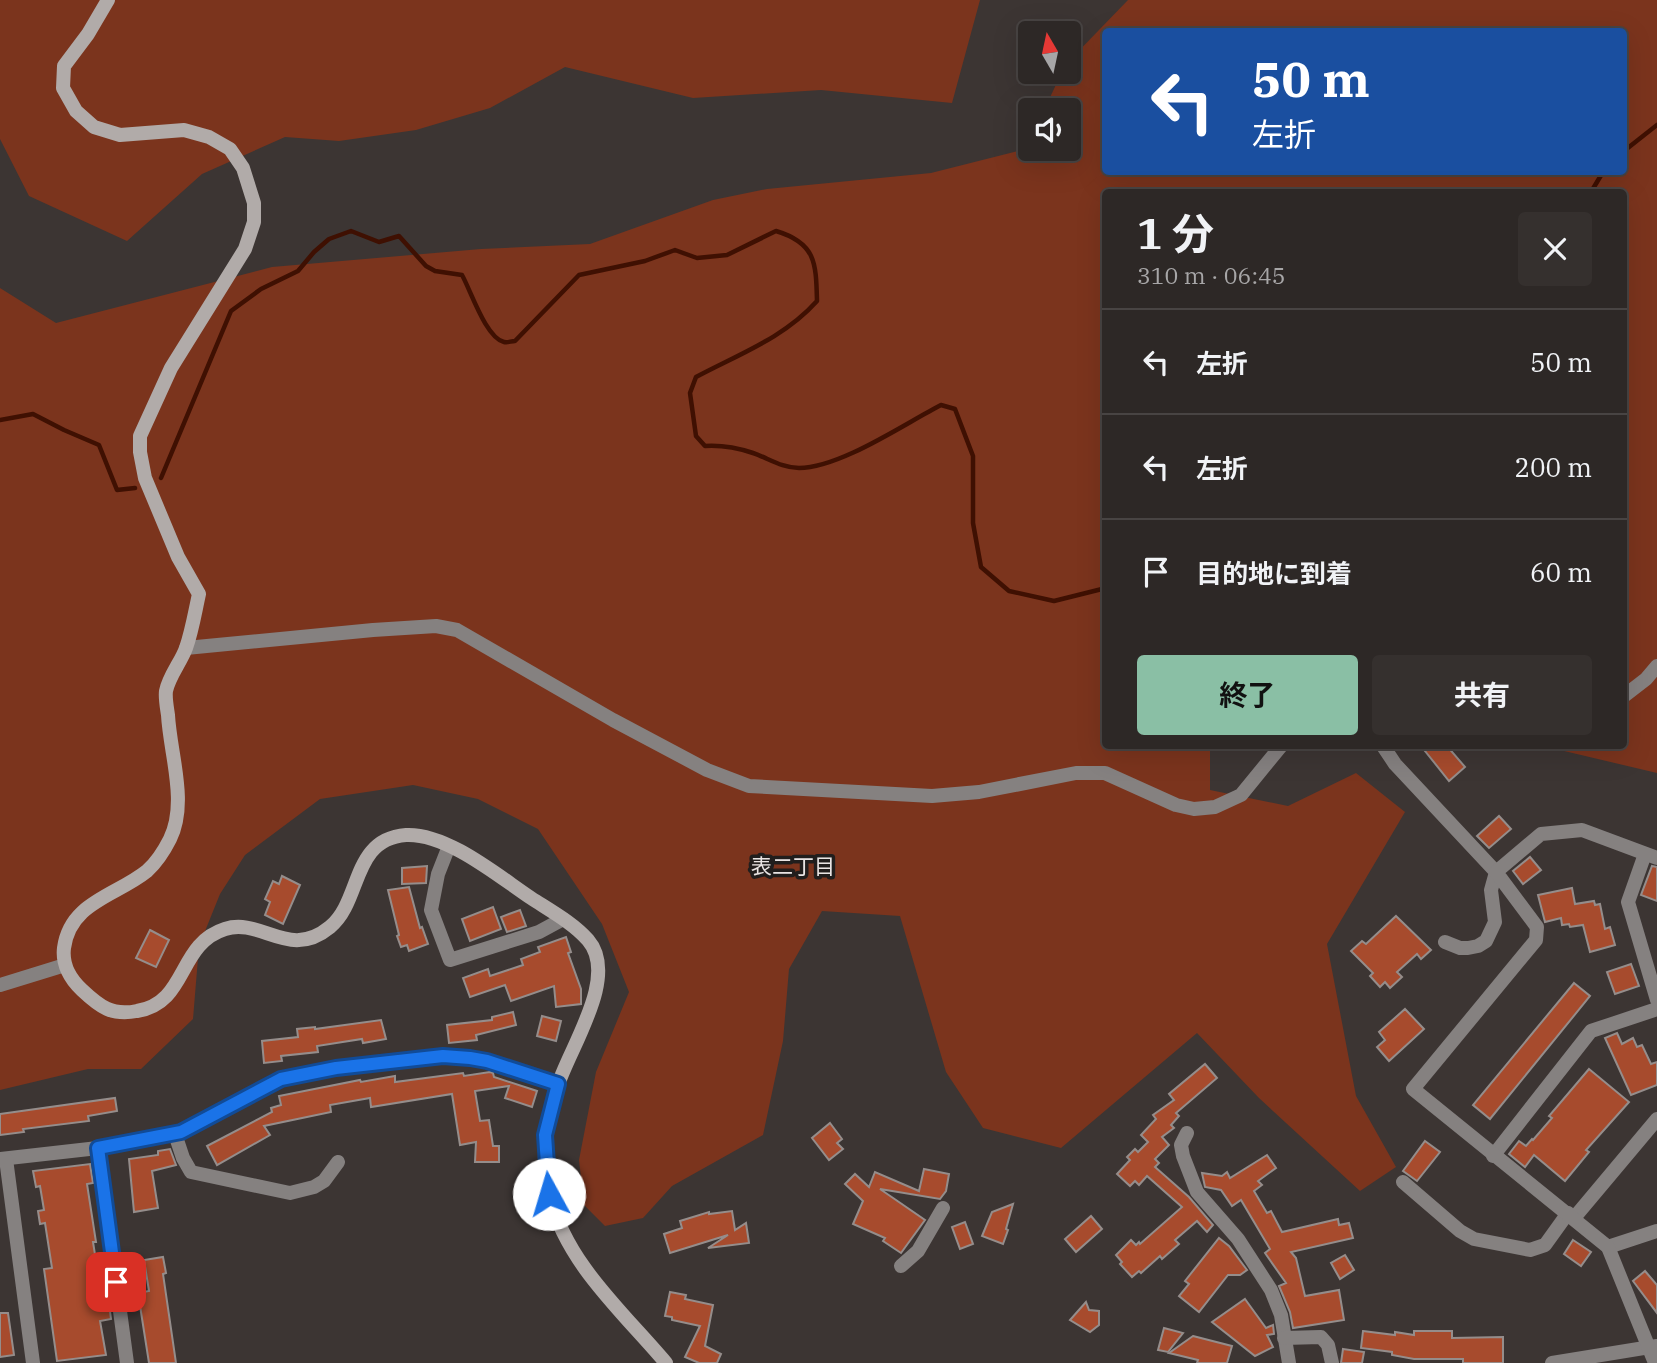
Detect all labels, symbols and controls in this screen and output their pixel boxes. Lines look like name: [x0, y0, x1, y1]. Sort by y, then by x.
north arrow: [1018, 21, 1082, 84]
map controls: [1018, 21, 1081, 161]
text: 50 m: [1252, 47, 1370, 110]
icon: left: [1137, 56, 1228, 147]
button: sound: [1018, 98, 1081, 161]
text: 左折: [1252, 113, 1316, 155]
text: 1 分: [1137, 206, 1214, 261]
button: close: [1518, 212, 1592, 286]
text: 310 m · 06:45: [1137, 260, 1286, 290]
icon: left: [1137, 343, 1175, 381]
text: 50 m: [1530, 345, 1592, 379]
text: 左折: [1196, 346, 1248, 380]
icon: left: [1137, 448, 1175, 486]
text: 200 m: [1514, 450, 1592, 484]
text: 左折: [1196, 451, 1248, 485]
icon: arrive: [1137, 553, 1175, 591]
text: 60 m: [1530, 555, 1592, 589]
text: 目的地に到着: [1196, 556, 1352, 590]
button: 終了: [1137, 655, 1358, 735]
button: 共有: [1372, 655, 1592, 735]
district label: 表二丁目: [751, 852, 835, 880]
position arrow: [512, 1157, 586, 1231]
pin: [86, 1252, 146, 1312]
icon: arrive: [97, 1263, 135, 1301]

